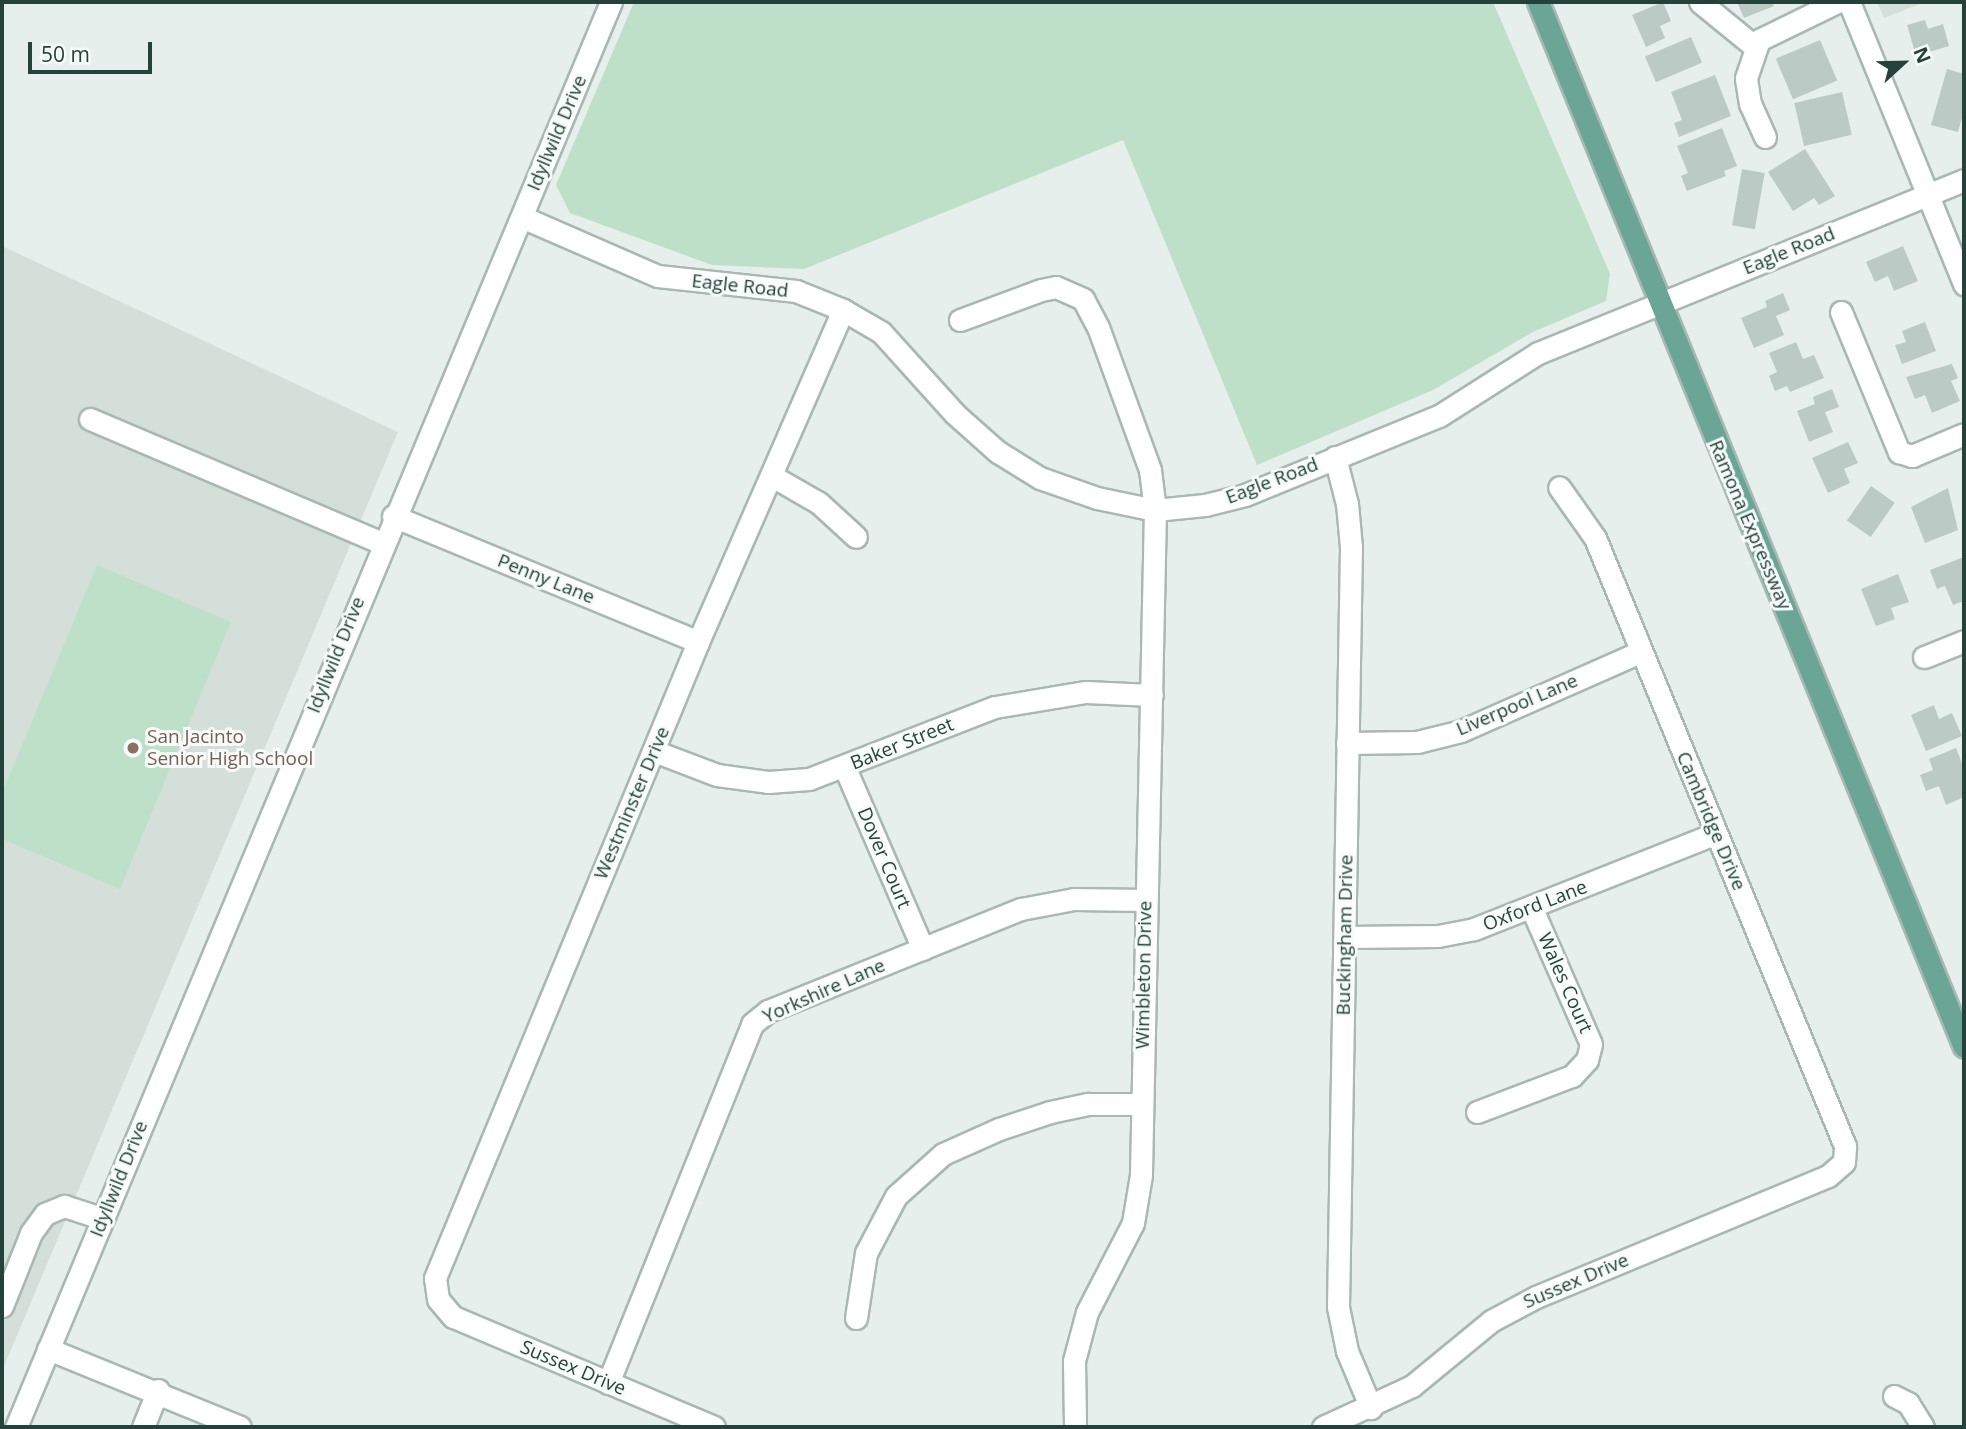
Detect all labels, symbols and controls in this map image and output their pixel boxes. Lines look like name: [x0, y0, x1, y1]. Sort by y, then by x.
scale bar: [32, 28, 156, 72]
north arrow: [1868, 28, 1938, 98]
text: 50 m: [41, 40, 90, 68]
text: N: [1908, 43, 1937, 67]
street label: Idyllwild Drive: [522, 72, 592, 194]
street label: Eagle Road: [1740, 222, 1838, 280]
street label: Eagle Road: [690, 270, 790, 302]
street label: Ramona Expressway: [1704, 437, 1796, 613]
street label: Eagle Road: [1223, 453, 1321, 509]
street label: Penny Lane: [494, 549, 598, 609]
street label: Idyllwild Drive: [302, 594, 370, 716]
street label: Liverpool Lane: [1453, 669, 1581, 741]
street label: Baker Street: [847, 713, 957, 775]
street label: Westminster Drive: [590, 723, 674, 883]
place label: San Jacinto Senior High School: [147, 726, 313, 770]
marker: San Jacinto Senior High School: [125, 740, 141, 756]
street label: Cambridge Drive: [1672, 748, 1750, 894]
street label: Dover Court: [852, 804, 916, 912]
street label: Buckingham Drive: [1332, 854, 1358, 1016]
street label: Oxford Lane: [1480, 876, 1590, 936]
street label: Wimbleton Drive: [1131, 901, 1157, 1049]
street label: Wales Court: [1533, 929, 1597, 1037]
street label: Yorkshire Lane: [759, 954, 889, 1028]
street label: Idyllwild Drive: [85, 1118, 153, 1240]
street label: Sussex Drive: [1520, 1249, 1632, 1313]
street label: Sussex Drive: [517, 1336, 629, 1400]

